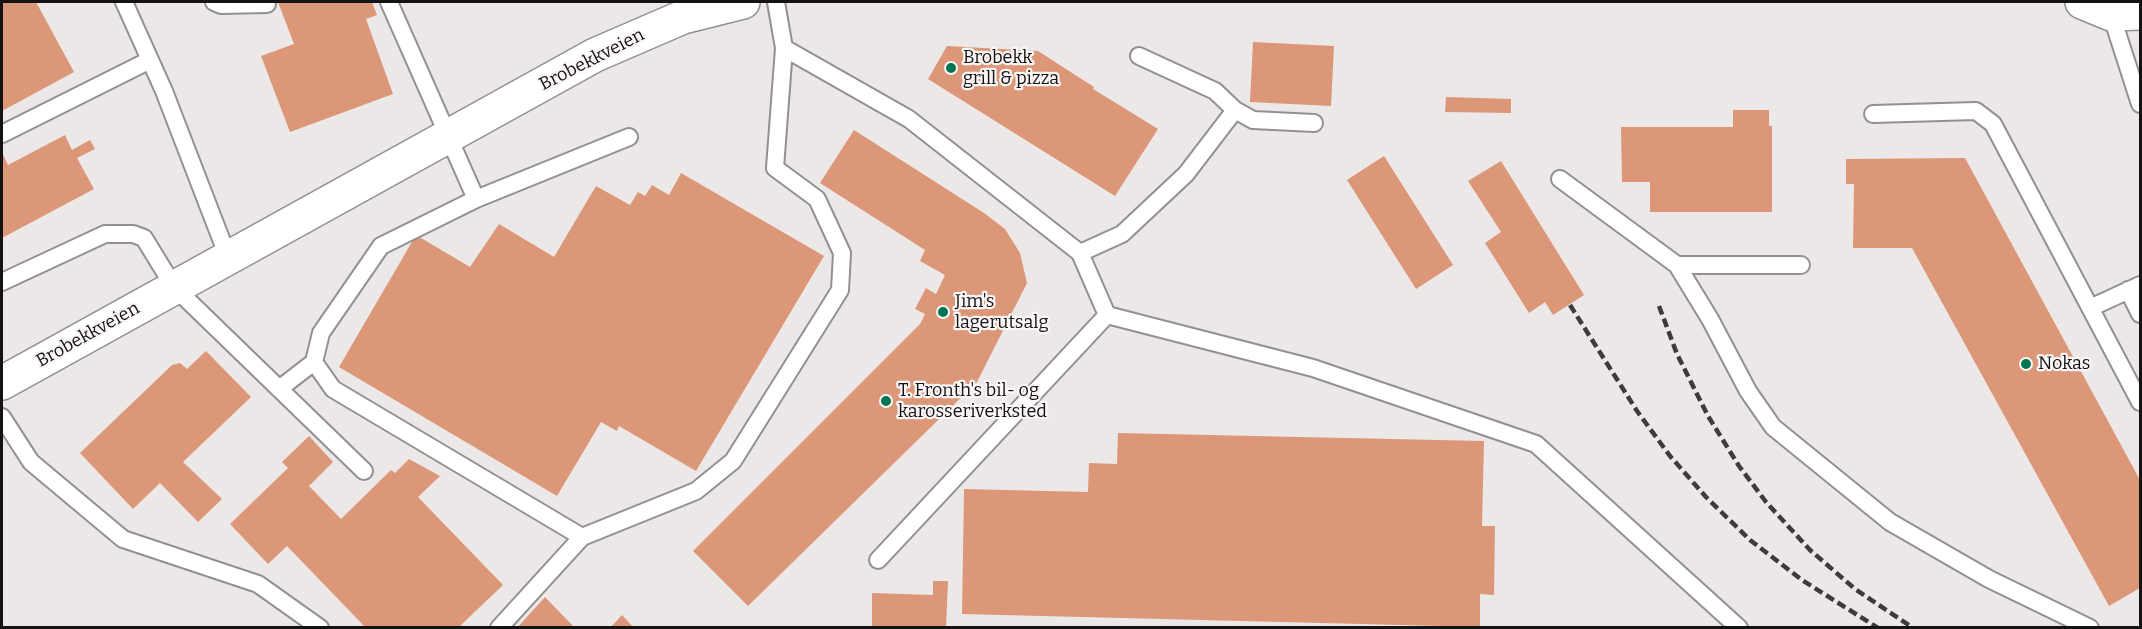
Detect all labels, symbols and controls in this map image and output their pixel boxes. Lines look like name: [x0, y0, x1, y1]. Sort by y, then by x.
street label: Brobekkveien: [536, 24, 648, 96]
place label: Brobekk grill & pizza: [963, 47, 1059, 90]
marker: Brobekk grill & pizza: [944, 61, 958, 75]
place label: Jim's lagerutsalg: [955, 291, 1049, 334]
street label: Brobekkveien: [33, 298, 143, 372]
marker: Jim's lagerutsalg: [936, 305, 950, 319]
place label: Nokas: [2038, 353, 2090, 375]
marker: Nokas: [2019, 357, 2033, 371]
place label: T. Fronth's bil- og karosseriverksted: [898, 380, 1047, 422]
marker: T. Fronth's bil- og karosseriverksted: [879, 394, 893, 408]

